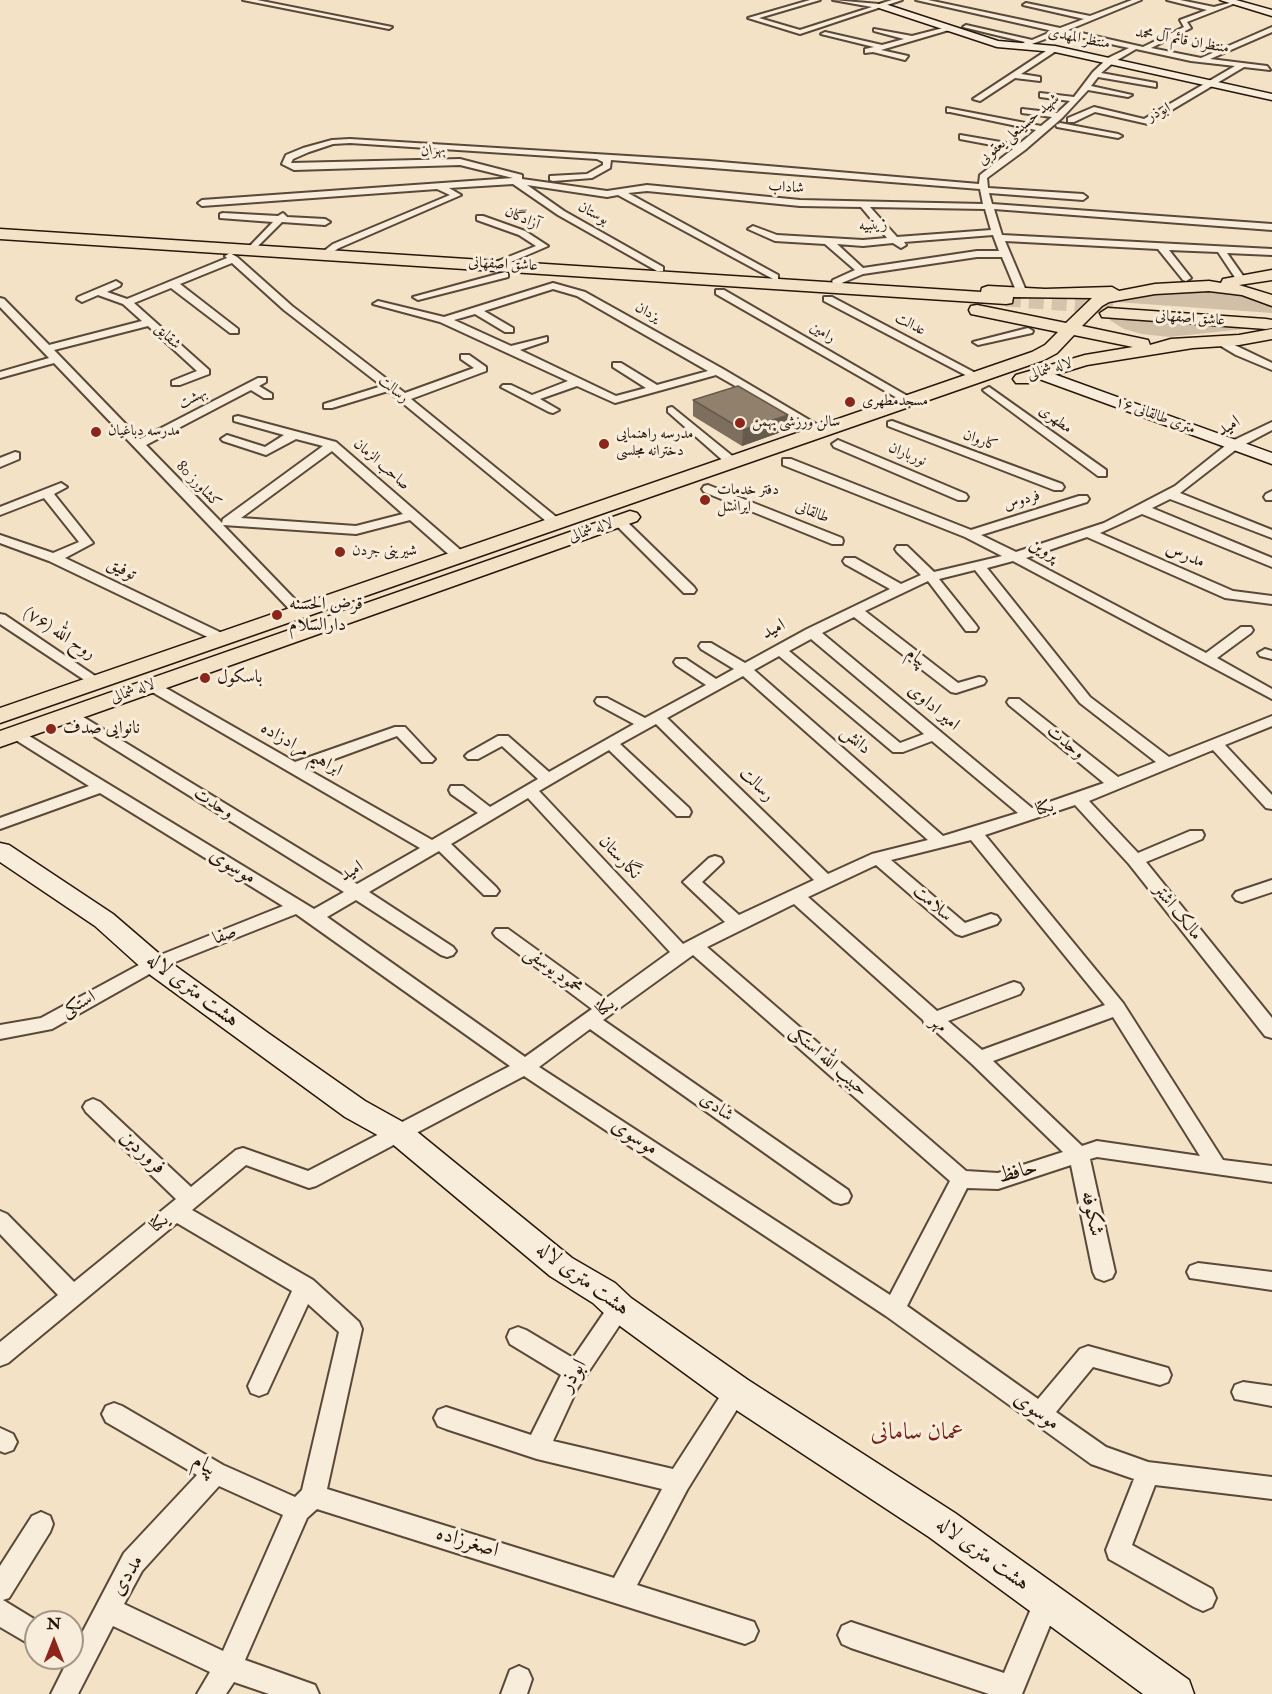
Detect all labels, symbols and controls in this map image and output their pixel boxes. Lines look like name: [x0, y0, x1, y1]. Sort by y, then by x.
street label: منتظر المهدی: [1047, 24, 1111, 54]
street label: منتظران قائم آل محمد: [1134, 24, 1230, 58]
street label: شهید حسینعلی یعقوبی: [974, 90, 1064, 170]
street label: ابوذر: [1144, 100, 1174, 126]
street label: بهران: [420, 141, 446, 161]
street label: شاداب: [767, 178, 805, 198]
street label: بوستان: [575, 198, 611, 230]
street label: آزادگان: [502, 203, 542, 235]
street label: زینبیه: [858, 216, 888, 236]
street label: عاشق اصفهانی: [468, 254, 538, 276]
street label: یزدان: [631, 299, 663, 327]
street label: عاشق اصفهانی: [1155, 308, 1225, 330]
street label: عدالت: [892, 310, 928, 340]
street label: رامین: [806, 319, 838, 347]
street label: شقایق: [150, 320, 184, 354]
street label: لاله شمالی: [1026, 355, 1074, 385]
street label: رسالت: [374, 372, 412, 408]
street label: بهشت: [176, 384, 210, 414]
place label: مسجدمطهری: [862, 393, 928, 411]
street label: ۱۶ متری طالقانی: [1112, 393, 1198, 439]
marker: مسجدمطهری: [843, 395, 857, 409]
street label: مطهری: [1035, 402, 1075, 438]
street label: امید: [1213, 412, 1245, 442]
place label: سالن ورزشی بهمن: [752, 414, 840, 432]
marker: سالن ورزشی بهمن: [733, 416, 747, 430]
place label: مدرسه دباغیان: [108, 423, 180, 441]
marker: مدرسه دباغیان: [89, 425, 103, 439]
place label: مدرسه راهنمایی دخترانه مجلسی: [616, 426, 693, 461]
street label: کاروان: [960, 426, 1000, 456]
street label: صاحب الزمان: [349, 436, 413, 494]
marker: مدرسه راهنمایی دخترانه مجلسی: [597, 437, 611, 451]
street label: نورباران: [885, 439, 929, 471]
street label: کشاورز 80: [171, 458, 225, 512]
place label: دفتر خدمات ایرانسل: [717, 482, 779, 517]
street label: فردوس: [1002, 487, 1042, 515]
marker: دفتر خدمات ایرانسل: [698, 493, 712, 507]
street label: طالقانی: [793, 498, 831, 528]
street label: لاله شمالی: [566, 515, 616, 547]
street label: پروین: [1025, 534, 1061, 568]
street label: مدرس: [1162, 538, 1208, 574]
place label: شیرینی جردن: [352, 543, 417, 561]
marker: شیرینی جردن: [333, 545, 347, 559]
street label: توفیق: [103, 554, 139, 586]
place label: قرض الحسنه دارالسلام: [289, 594, 363, 636]
street label: روح الله (۷۶): [19, 603, 99, 665]
marker: قرض الحسنه دارالسلام: [270, 608, 284, 622]
street label: امید: [758, 615, 790, 645]
street label: پیام: [901, 643, 931, 673]
place label: باسکول: [217, 667, 262, 689]
marker: باسکول: [198, 671, 212, 685]
street label: لاله شمالی: [108, 676, 158, 708]
street label: امیر اداوی: [903, 680, 963, 736]
place label: نانوایی صدف: [63, 718, 140, 740]
street label: ابراهیم مرادزاده: [256, 718, 346, 782]
street label: وحدت: [1041, 721, 1089, 765]
marker: نانوایی صدف: [44, 722, 58, 736]
street label: دانش: [835, 722, 875, 760]
street label: رسالت: [734, 763, 778, 807]
street label: وحدت: [189, 783, 237, 825]
street label: یکتا: [1033, 796, 1057, 822]
street label: نگارستان: [593, 831, 645, 885]
street label: موسوی: [204, 843, 260, 891]
street label: امید: [336, 857, 368, 887]
street label: سلامت: [908, 881, 956, 927]
street label: مالک اشتر: [1148, 881, 1206, 945]
street label: صفا: [210, 922, 240, 950]
street label: محمود یوسفی: [519, 942, 587, 1000]
street label: هشت متری لاله: [141, 948, 243, 1034]
street label: استکی: [58, 987, 100, 1023]
street label: یکتا: [592, 994, 620, 1022]
street label: مهر: [925, 1012, 951, 1038]
street label: حبیب الله استکی: [784, 1022, 872, 1102]
street label: شادی: [695, 1089, 737, 1127]
street label: موسوی: [606, 1114, 662, 1162]
street label: فروردین: [113, 1125, 171, 1181]
street label: حافظ: [996, 1156, 1040, 1190]
street label: شکوفه: [1074, 1189, 1108, 1239]
street label: یکتا: [146, 1210, 174, 1238]
street label: هشت متری لاله: [530, 1238, 634, 1322]
street label: ابوذر: [555, 1355, 593, 1397]
street label: موسوی: [1008, 1387, 1064, 1437]
district label: عمان سامانی: [871, 1420, 963, 1448]
street label: پیام: [187, 1449, 221, 1483]
street label: هشت متری لاله: [930, 1513, 1034, 1597]
street label: اصغرزاده: [433, 1522, 501, 1564]
street label: مددی: [106, 1551, 150, 1601]
north arrow: [24, 1610, 84, 1670]
text: N: [47, 1614, 61, 1634]

